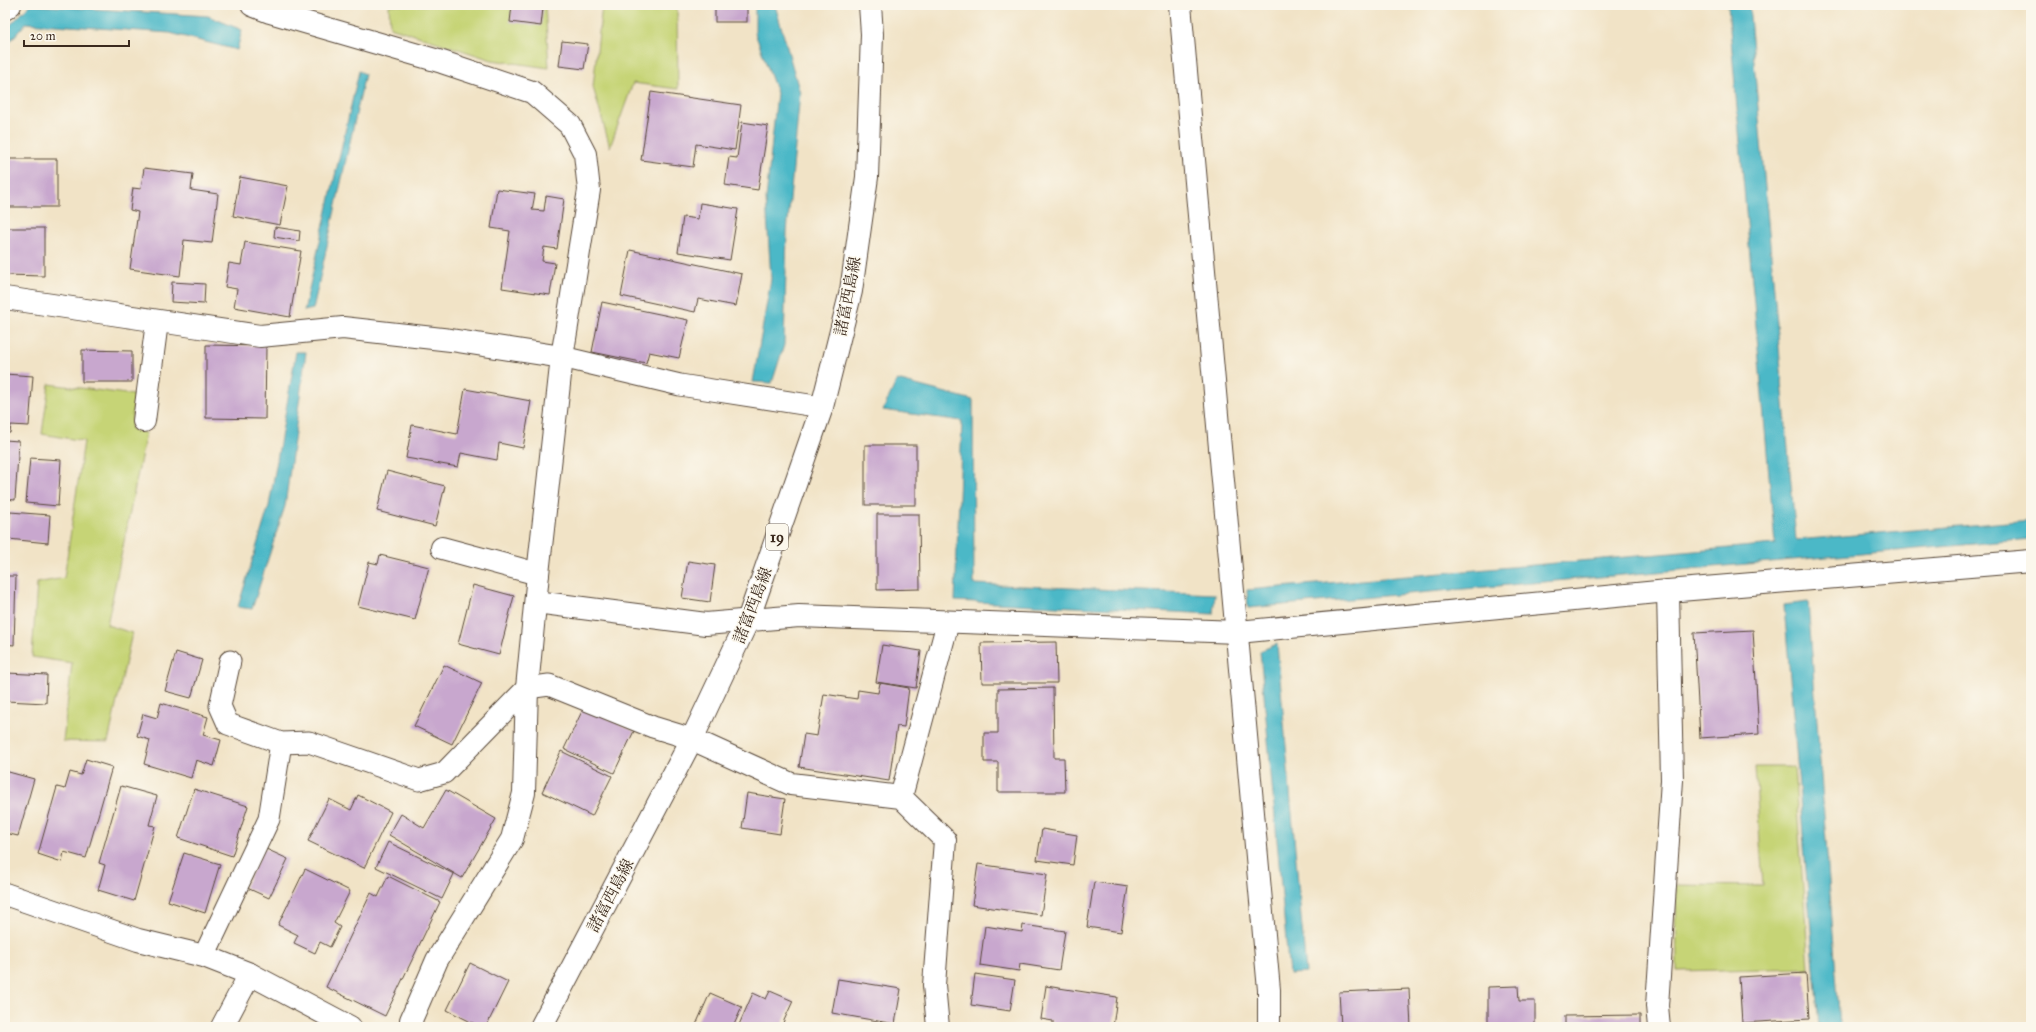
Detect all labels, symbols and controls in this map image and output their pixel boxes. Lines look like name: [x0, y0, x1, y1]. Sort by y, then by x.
scale bar: [24, 22, 129, 48]
text: 20 m: [30, 29, 56, 43]
street label: 諸富西島線: [831, 255, 864, 337]
road number: 19: [766, 524, 788, 550]
street label: 諸富西島線: [729, 564, 776, 646]
street label: 諸富西島線: [583, 855, 638, 935]

